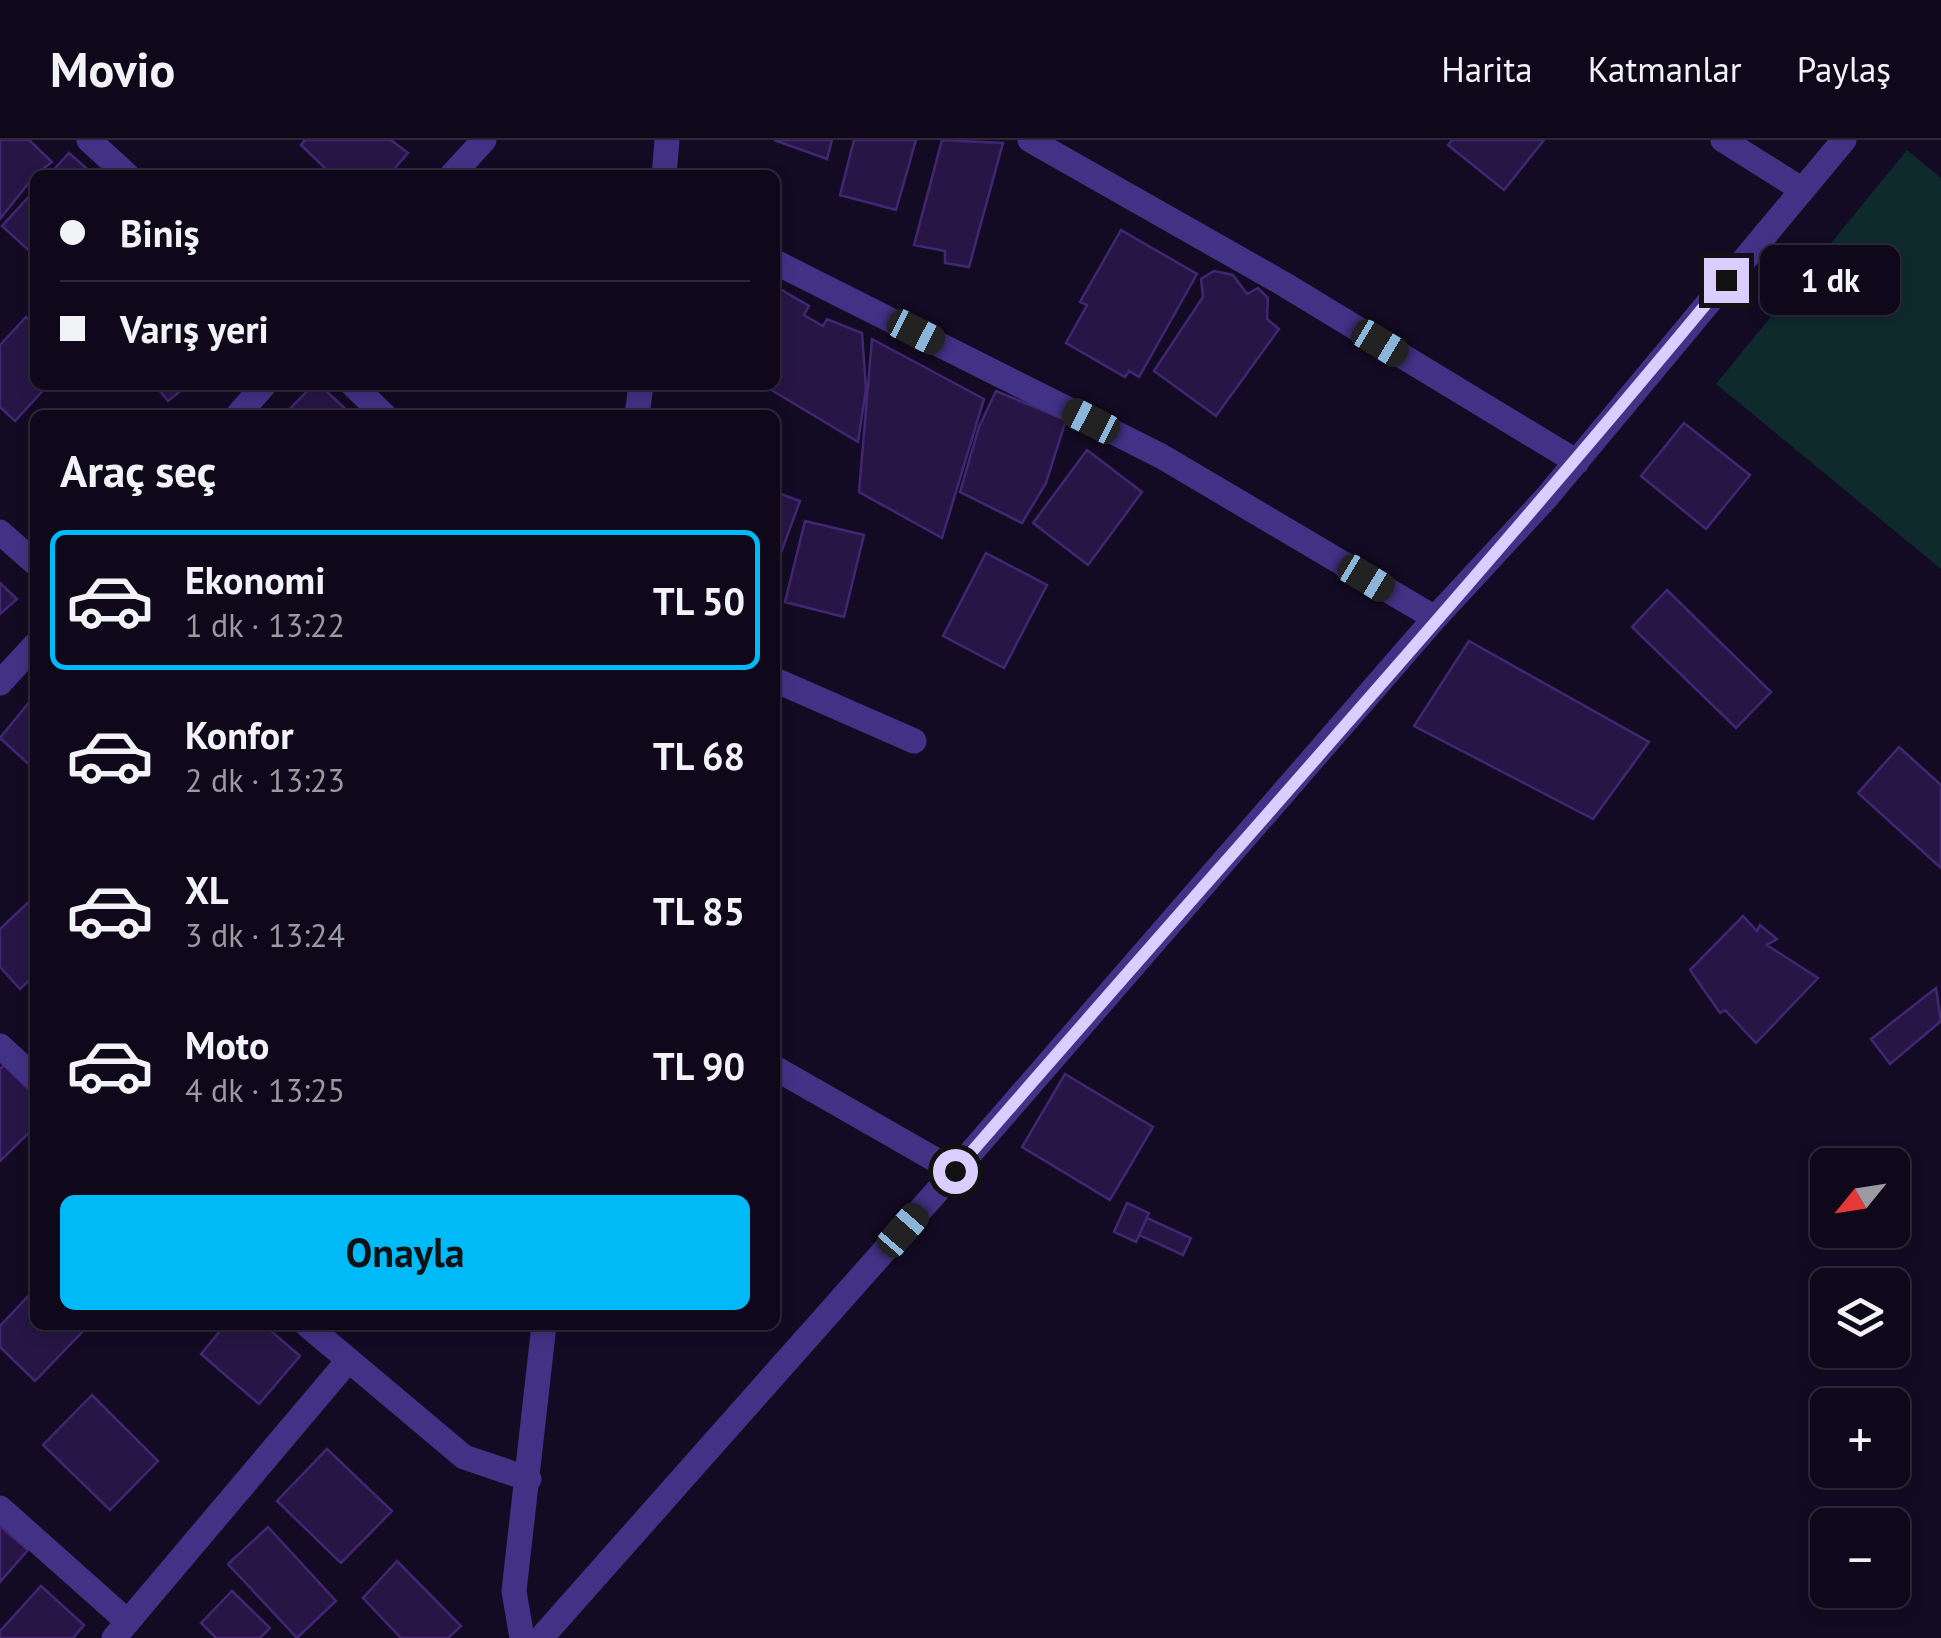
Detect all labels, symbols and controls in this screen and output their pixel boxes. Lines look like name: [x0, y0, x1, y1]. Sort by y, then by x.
text: Movio: [50, 38, 175, 100]
text: Harita: [1441, 46, 1533, 92]
text: Katmanlar: [1588, 46, 1742, 92]
text: Paylaş: [1797, 46, 1891, 92]
text: Biniş: [120, 208, 200, 257]
callout: 1 dk: [1761, 245, 1901, 315]
route end: [1704, 258, 1749, 303]
text: 1 dk: [1800, 259, 1860, 301]
text: Varış yeri: [120, 304, 269, 353]
car: [882, 305, 950, 359]
car: [1347, 315, 1413, 371]
car: [1057, 394, 1125, 448]
text: Araç seç: [60, 441, 216, 499]
car: [1333, 550, 1399, 606]
icon: car: [65, 555, 155, 645]
text: Ekonomi: [185, 555, 325, 604]
text: TL 50: [653, 576, 745, 625]
text: 1 dk · 13:22: [185, 604, 345, 646]
icon: car: [65, 710, 155, 800]
text: Konfor: [185, 710, 294, 759]
text: TL 68: [653, 731, 745, 780]
text: 2 dk · 13:23: [185, 759, 345, 801]
icon: car: [65, 865, 155, 955]
text: XL: [185, 865, 229, 914]
text: TL 85: [653, 886, 745, 935]
text: 3 dk · 13:24: [185, 914, 345, 956]
icon: car: [65, 1020, 155, 1110]
text: Moto: [185, 1020, 269, 1069]
text: TL 90: [653, 1041, 745, 1090]
text: 4 dk · 13:25: [185, 1069, 345, 1111]
north arrow: [1810, 1148, 1910, 1248]
map controls: [1810, 1148, 1910, 1608]
route start: [933, 1149, 978, 1194]
button: Onayla: [60, 1195, 750, 1310]
car: [872, 1198, 934, 1262]
button: layers: [1810, 1268, 1910, 1368]
button: +: [1810, 1388, 1910, 1488]
button: −: [1810, 1508, 1910, 1608]

